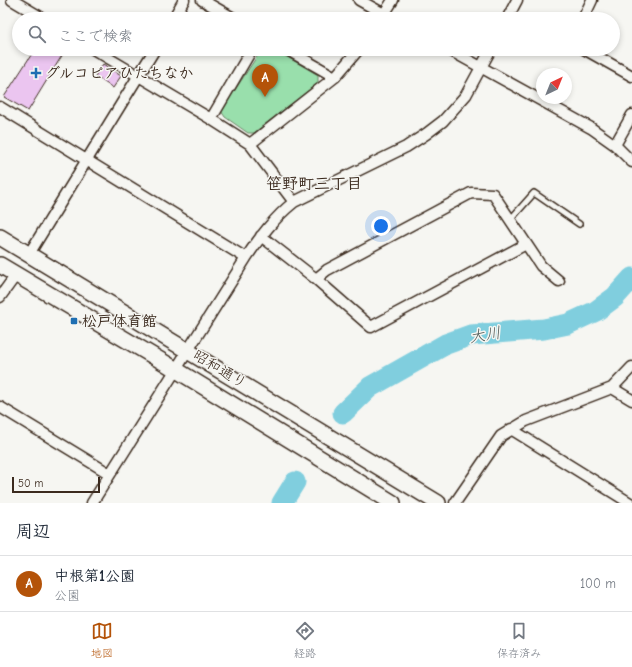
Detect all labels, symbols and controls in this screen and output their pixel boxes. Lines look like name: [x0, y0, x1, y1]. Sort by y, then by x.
search box: [12, 12, 620, 56]
icon: search: [26, 23, 48, 45]
text: ここで検索: [58, 27, 133, 45]
place label: グルコピアひたちなか: [45, 64, 194, 82]
pin: A: [252, 64, 278, 97]
marker: グルコピアひたちなか: [30, 67, 42, 79]
north arrow: [536, 68, 572, 104]
district label: 笹野町三丁目: [266, 175, 362, 193]
your location: [371, 216, 391, 236]
place label: 松戸体育館: [82, 312, 157, 330]
marker: 松戸体育館: [69, 316, 79, 326]
water label: 大川: [468, 324, 502, 346]
street label: 昭和通り: [190, 346, 250, 392]
scale bar: [12, 475, 100, 494]
text: 50 m: [18, 477, 43, 490]
text: 周辺: [16, 522, 50, 541]
text: 中根第1公園: [54, 567, 135, 585]
text: A: [25, 576, 33, 591]
text: 100 m: [580, 576, 616, 591]
text: 公園: [54, 588, 80, 603]
tab: 地図: [91, 620, 113, 660]
tab: 経路: [294, 620, 316, 660]
tab: 保存済み: [497, 620, 541, 660]

